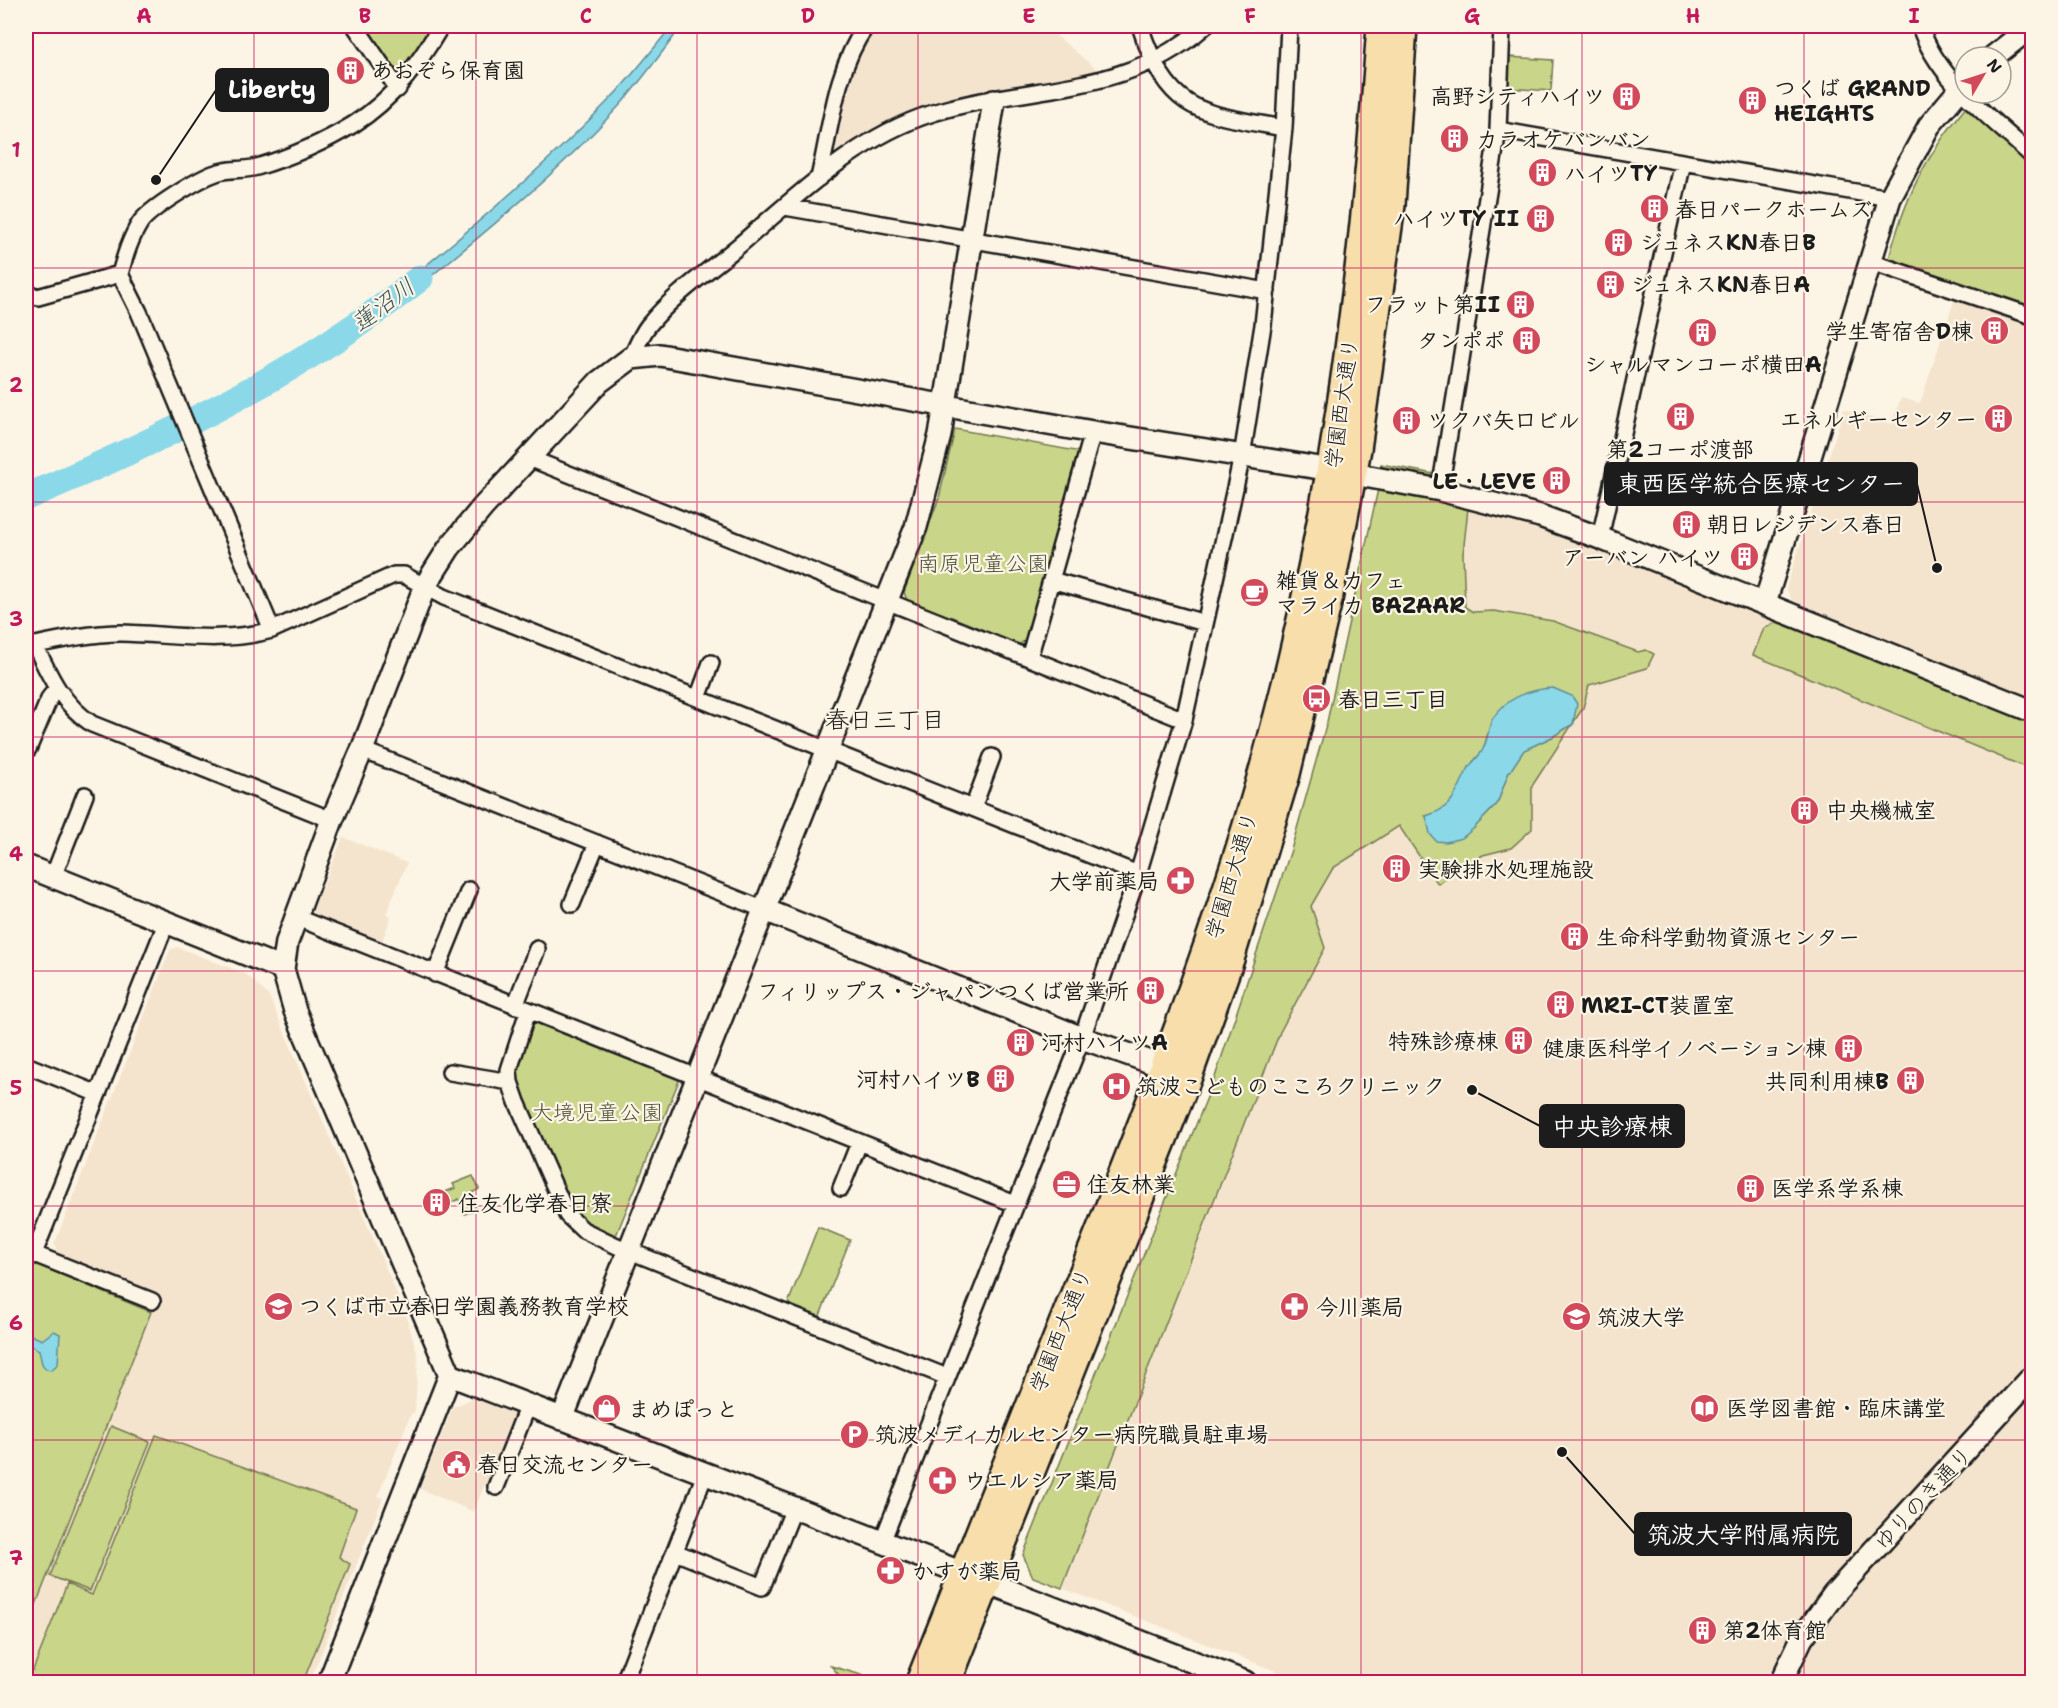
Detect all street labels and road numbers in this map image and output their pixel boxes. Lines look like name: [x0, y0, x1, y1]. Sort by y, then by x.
street label: 学園西大通り: [1318, 336, 1365, 470]
street label: 学園西大通り: [1198, 808, 1265, 943]
street label: 学園西大通り: [1022, 1264, 1099, 1397]
street label: ゆりのき通り: [1868, 1440, 1979, 1557]

